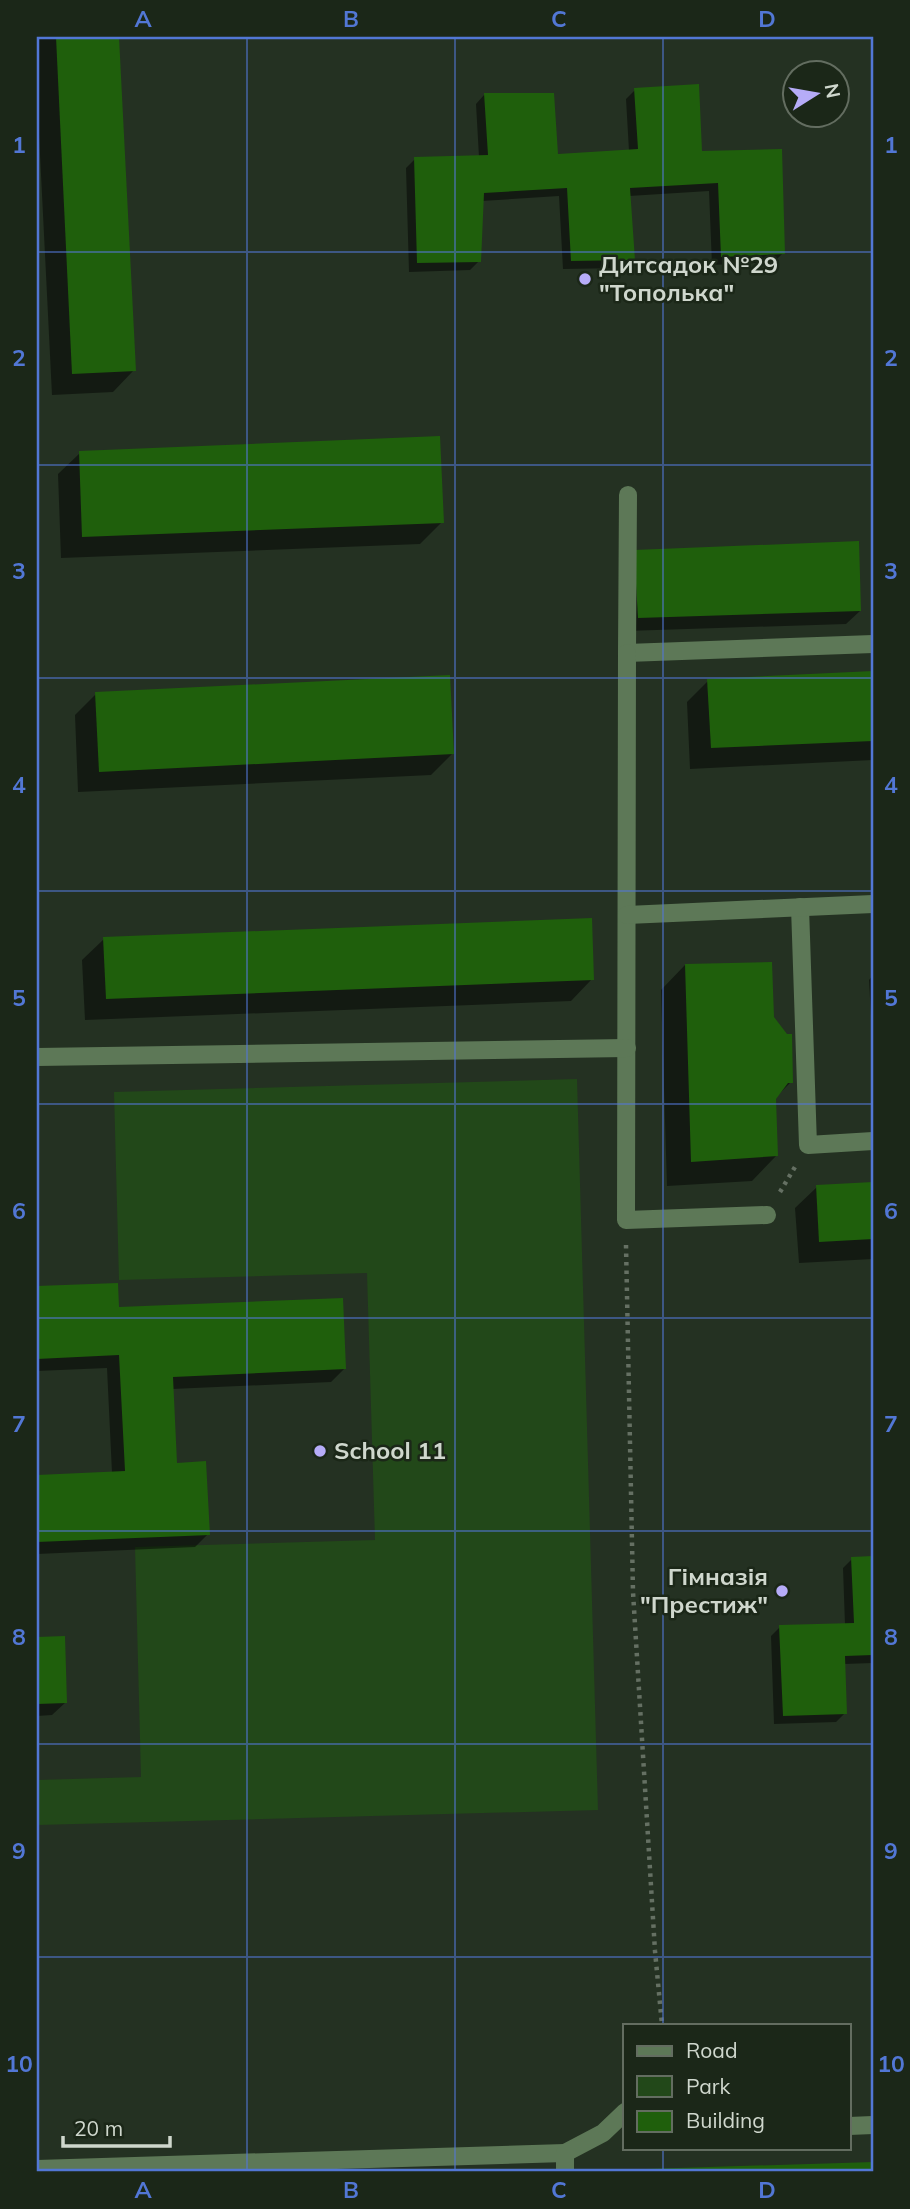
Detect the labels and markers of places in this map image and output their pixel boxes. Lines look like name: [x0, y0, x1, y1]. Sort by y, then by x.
place label: Дитсадок №29 "Тополька": [599, 249, 778, 307]
marker: Дитсадок №29 "Тополька": [577, 271, 593, 287]
place label: School 11: [334, 1435, 446, 1465]
marker: School 11: [312, 1443, 328, 1459]
place label: Гімназія "Престиж": [640, 1561, 768, 1619]
marker: Гімназія "Престиж": [774, 1583, 790, 1599]

